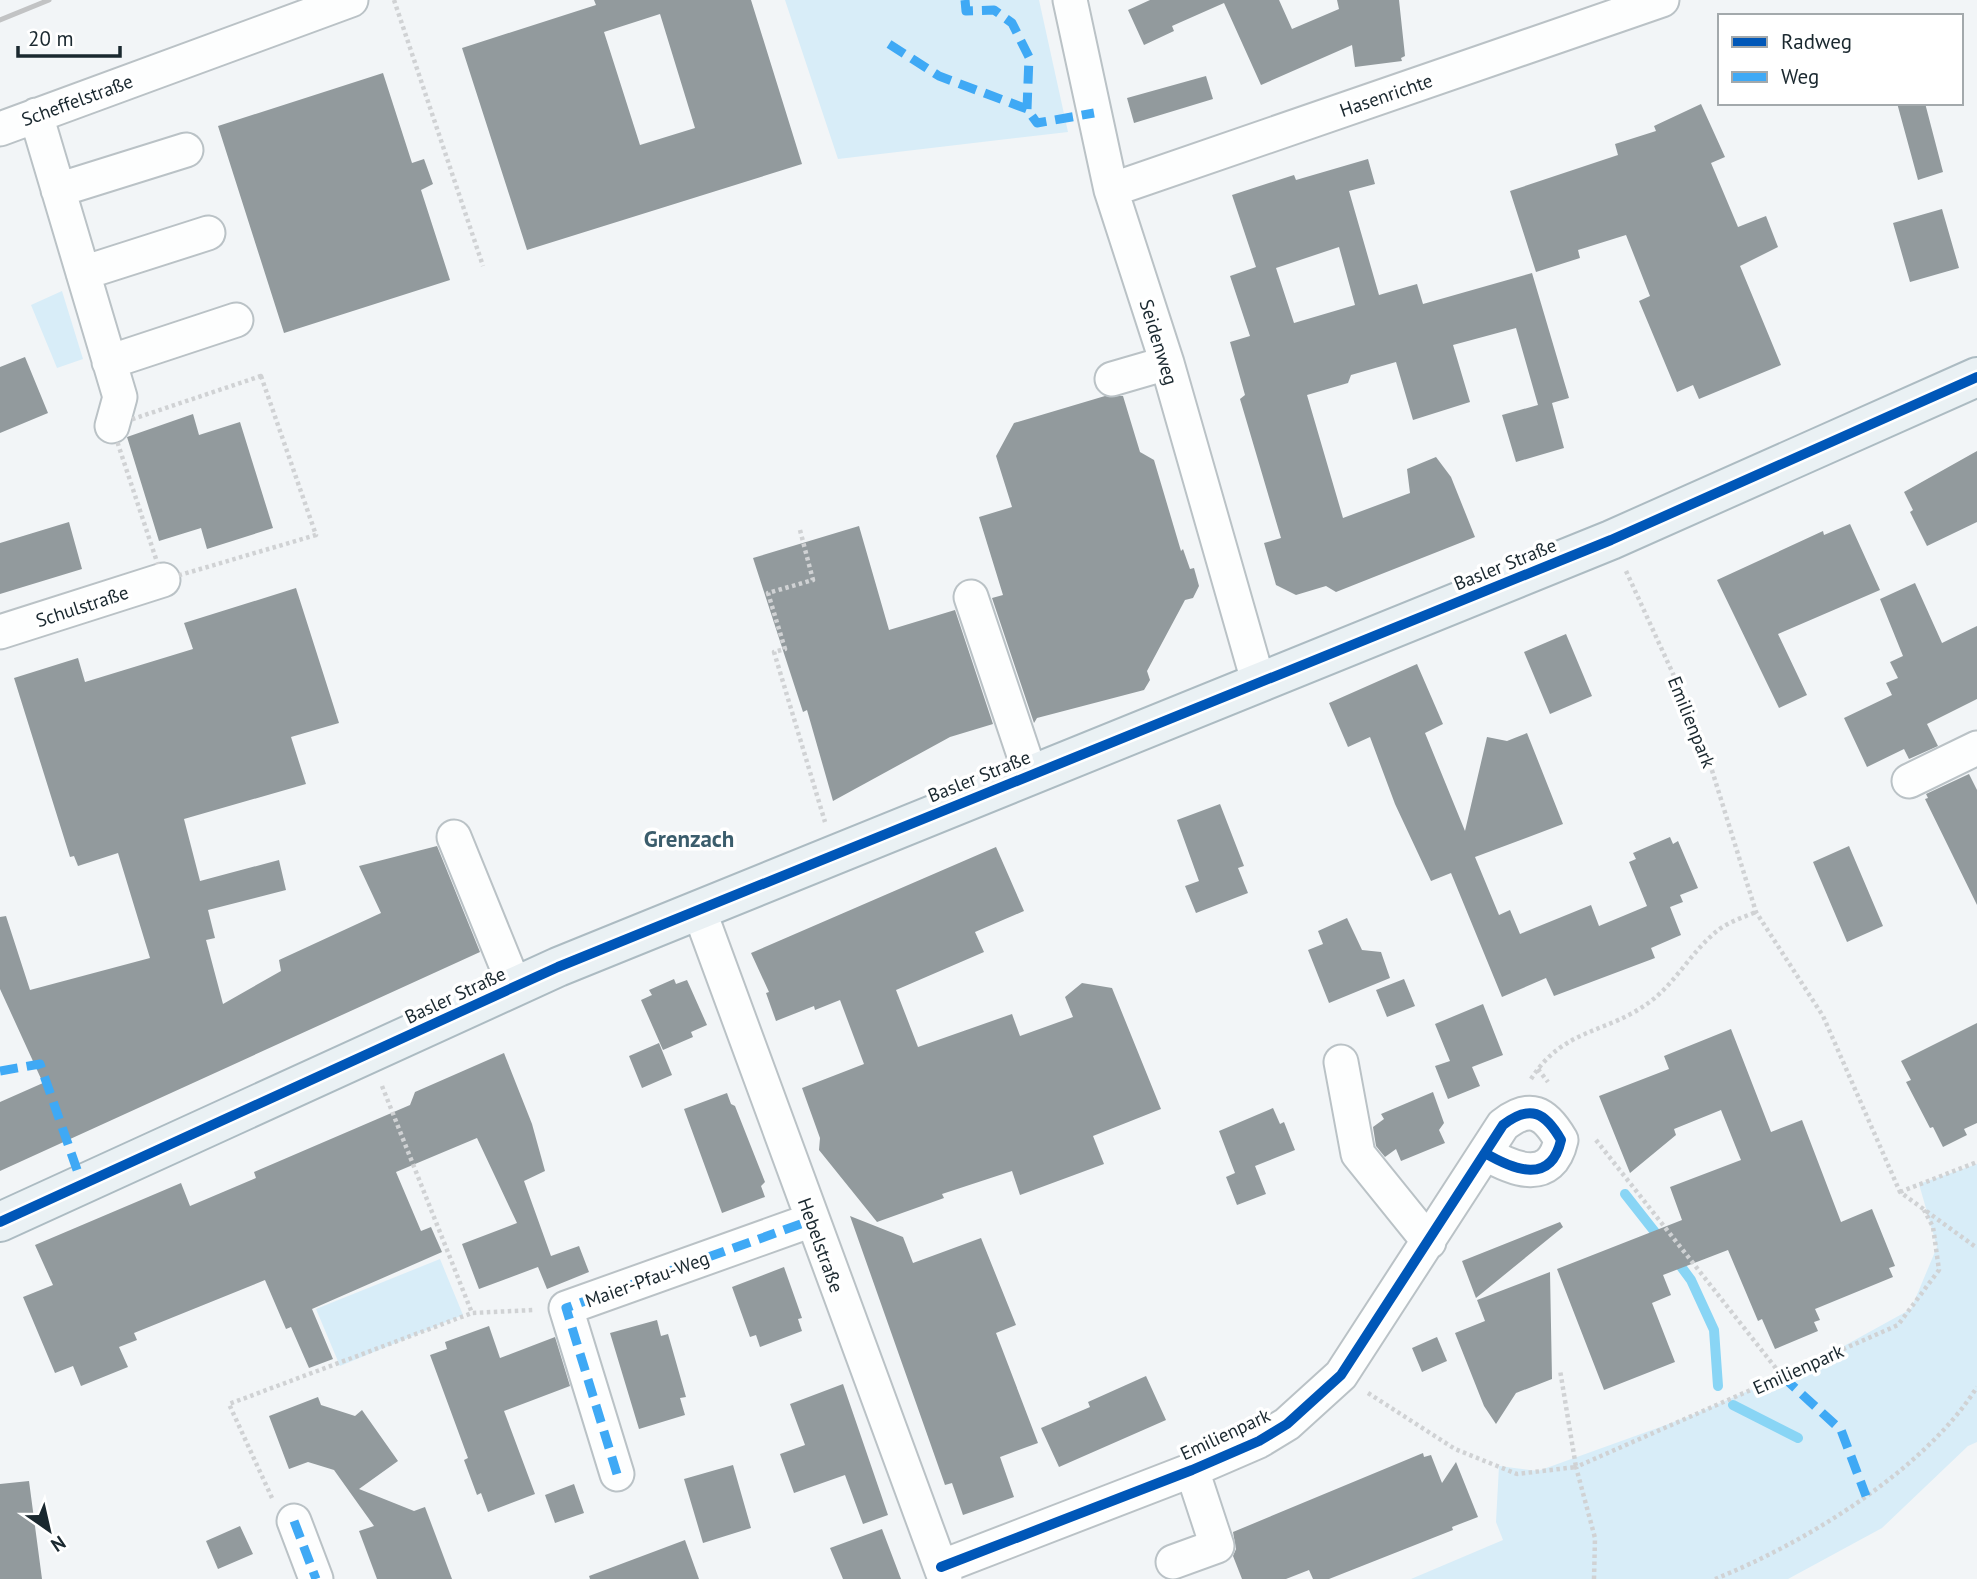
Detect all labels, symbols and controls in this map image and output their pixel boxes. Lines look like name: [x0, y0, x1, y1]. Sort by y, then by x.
scale bar: [18, 14, 119, 58]
legend: [1718, 14, 1963, 105]
text: 20 m: [28, 25, 74, 52]
text: Radweg: [1781, 28, 1852, 55]
text: Weg: [1781, 63, 1819, 90]
street label: Hasenrichte: [1336, 68, 1436, 122]
street label: Scheffelstraße: [18, 69, 136, 131]
street label: Seidenweg: [1135, 296, 1183, 388]
street label: Basler Straße: [1450, 533, 1560, 595]
street label: Schulstraße: [33, 580, 131, 632]
street label: Emilienpark: [1663, 673, 1721, 771]
street label: Basler Straße: [924, 745, 1034, 807]
district label: Grenzach: [644, 824, 734, 853]
street label: Basler Straße: [401, 961, 509, 1029]
street label: Hebelstraße: [793, 1194, 849, 1296]
street label: Maier-Pfau-Weg: [582, 1245, 712, 1313]
street label: Emilienpark: [1749, 1338, 1847, 1400]
street label: Emilienpark: [1176, 1403, 1274, 1465]
north arrow: [14, 1495, 84, 1565]
text: N: [47, 1531, 70, 1558]

